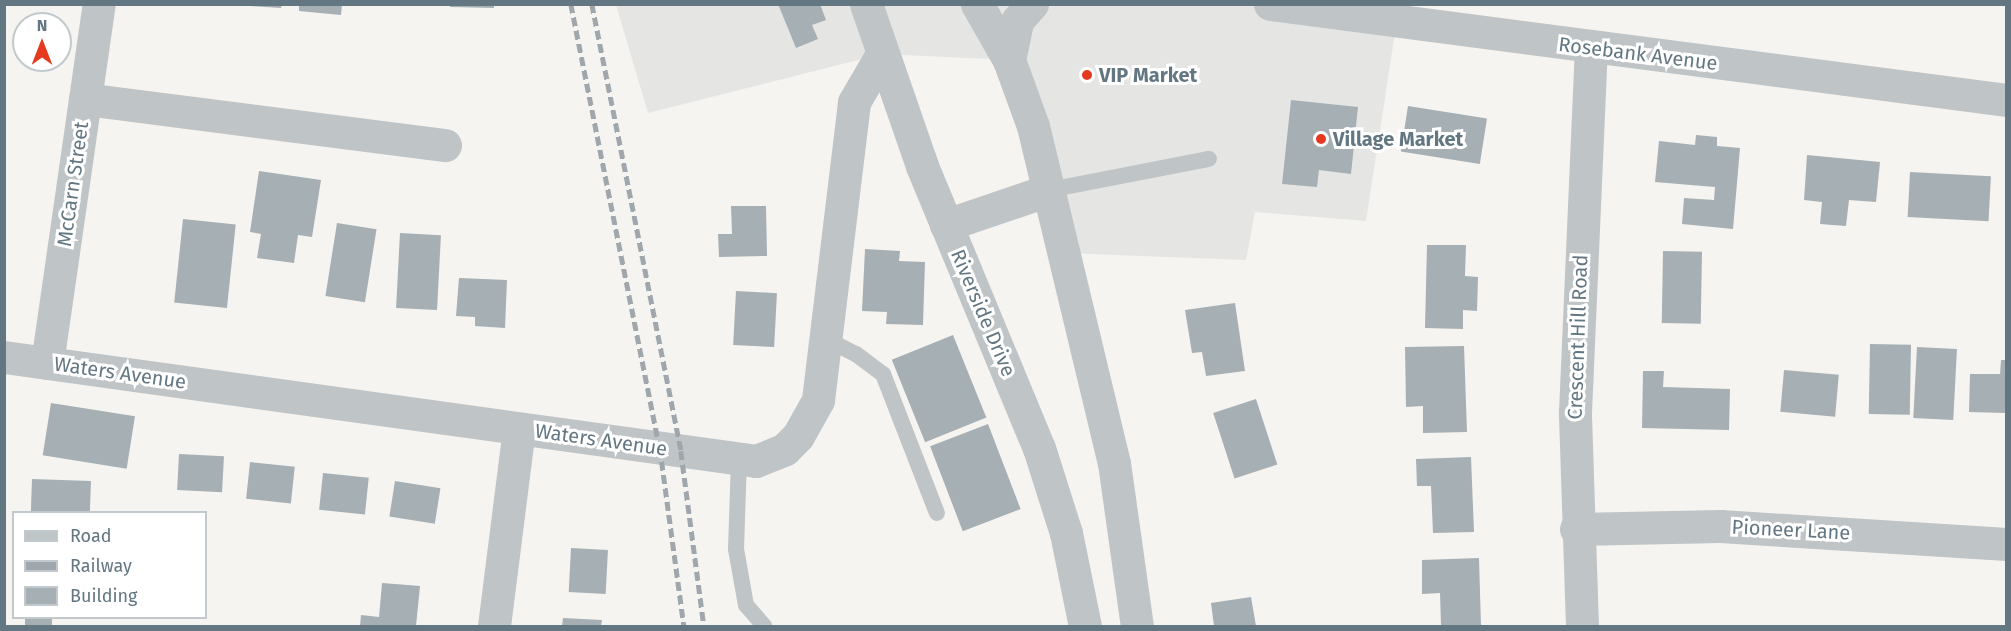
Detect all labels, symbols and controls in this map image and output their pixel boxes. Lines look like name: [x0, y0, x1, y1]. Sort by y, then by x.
north arrow: [12, 12, 72, 72]
text: N: [37, 16, 47, 35]
street label: Rosebank Avenue: [1557, 32, 1719, 76]
place label: VIP Market: [1099, 63, 1197, 87]
marker: VIP Market: [1080, 68, 1094, 82]
street label: McCarn Street: [52, 120, 94, 248]
place label: Village Market: [1333, 127, 1463, 151]
marker: Village Market: [1314, 132, 1328, 146]
street label: Riverside Drive: [945, 246, 1021, 380]
street label: Crescent Hill Road: [1563, 254, 1593, 420]
street label: Waters Avenue: [52, 352, 188, 394]
street label: Waters Avenue: [533, 419, 669, 461]
legend: [12, 511, 207, 619]
street label: Pioneer Lane: [1731, 515, 1851, 545]
text: Road: [70, 525, 112, 547]
text: Railway: [70, 555, 132, 577]
text: Building: [70, 585, 137, 607]

